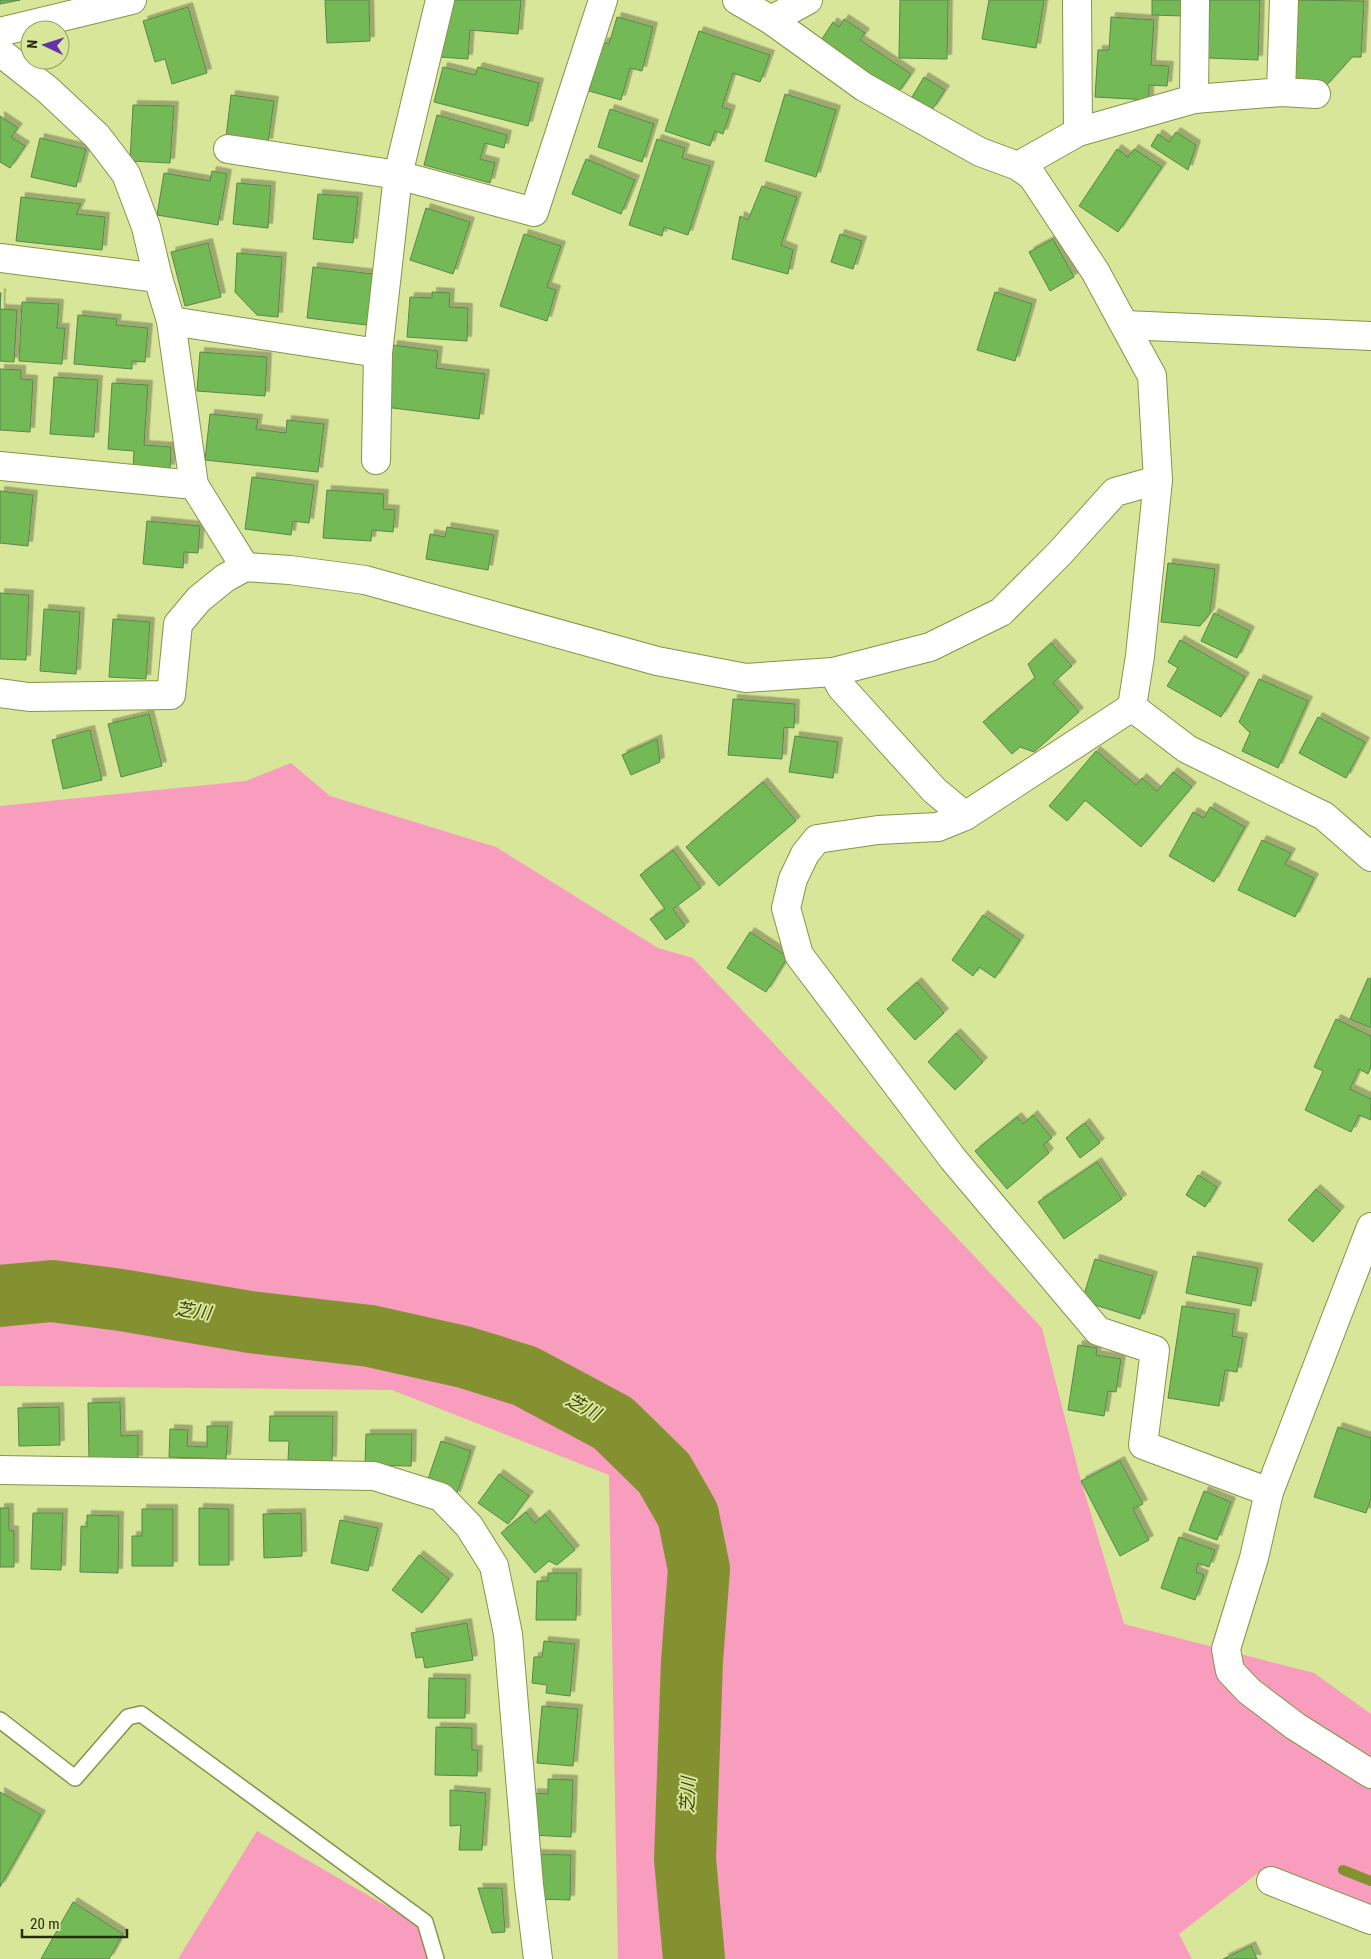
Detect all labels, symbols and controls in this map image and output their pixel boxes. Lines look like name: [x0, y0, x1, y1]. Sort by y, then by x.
north arrow: [20, 20, 70, 70]
text: N: [24, 39, 40, 49]
water label: 芝川: [174, 1298, 214, 1324]
water label: 芝川: [562, 1389, 606, 1425]
water label: 芝川: [676, 1775, 699, 1813]
scale bar: [22, 1906, 128, 1938]
text: 20 m: [30, 1915, 60, 1933]

